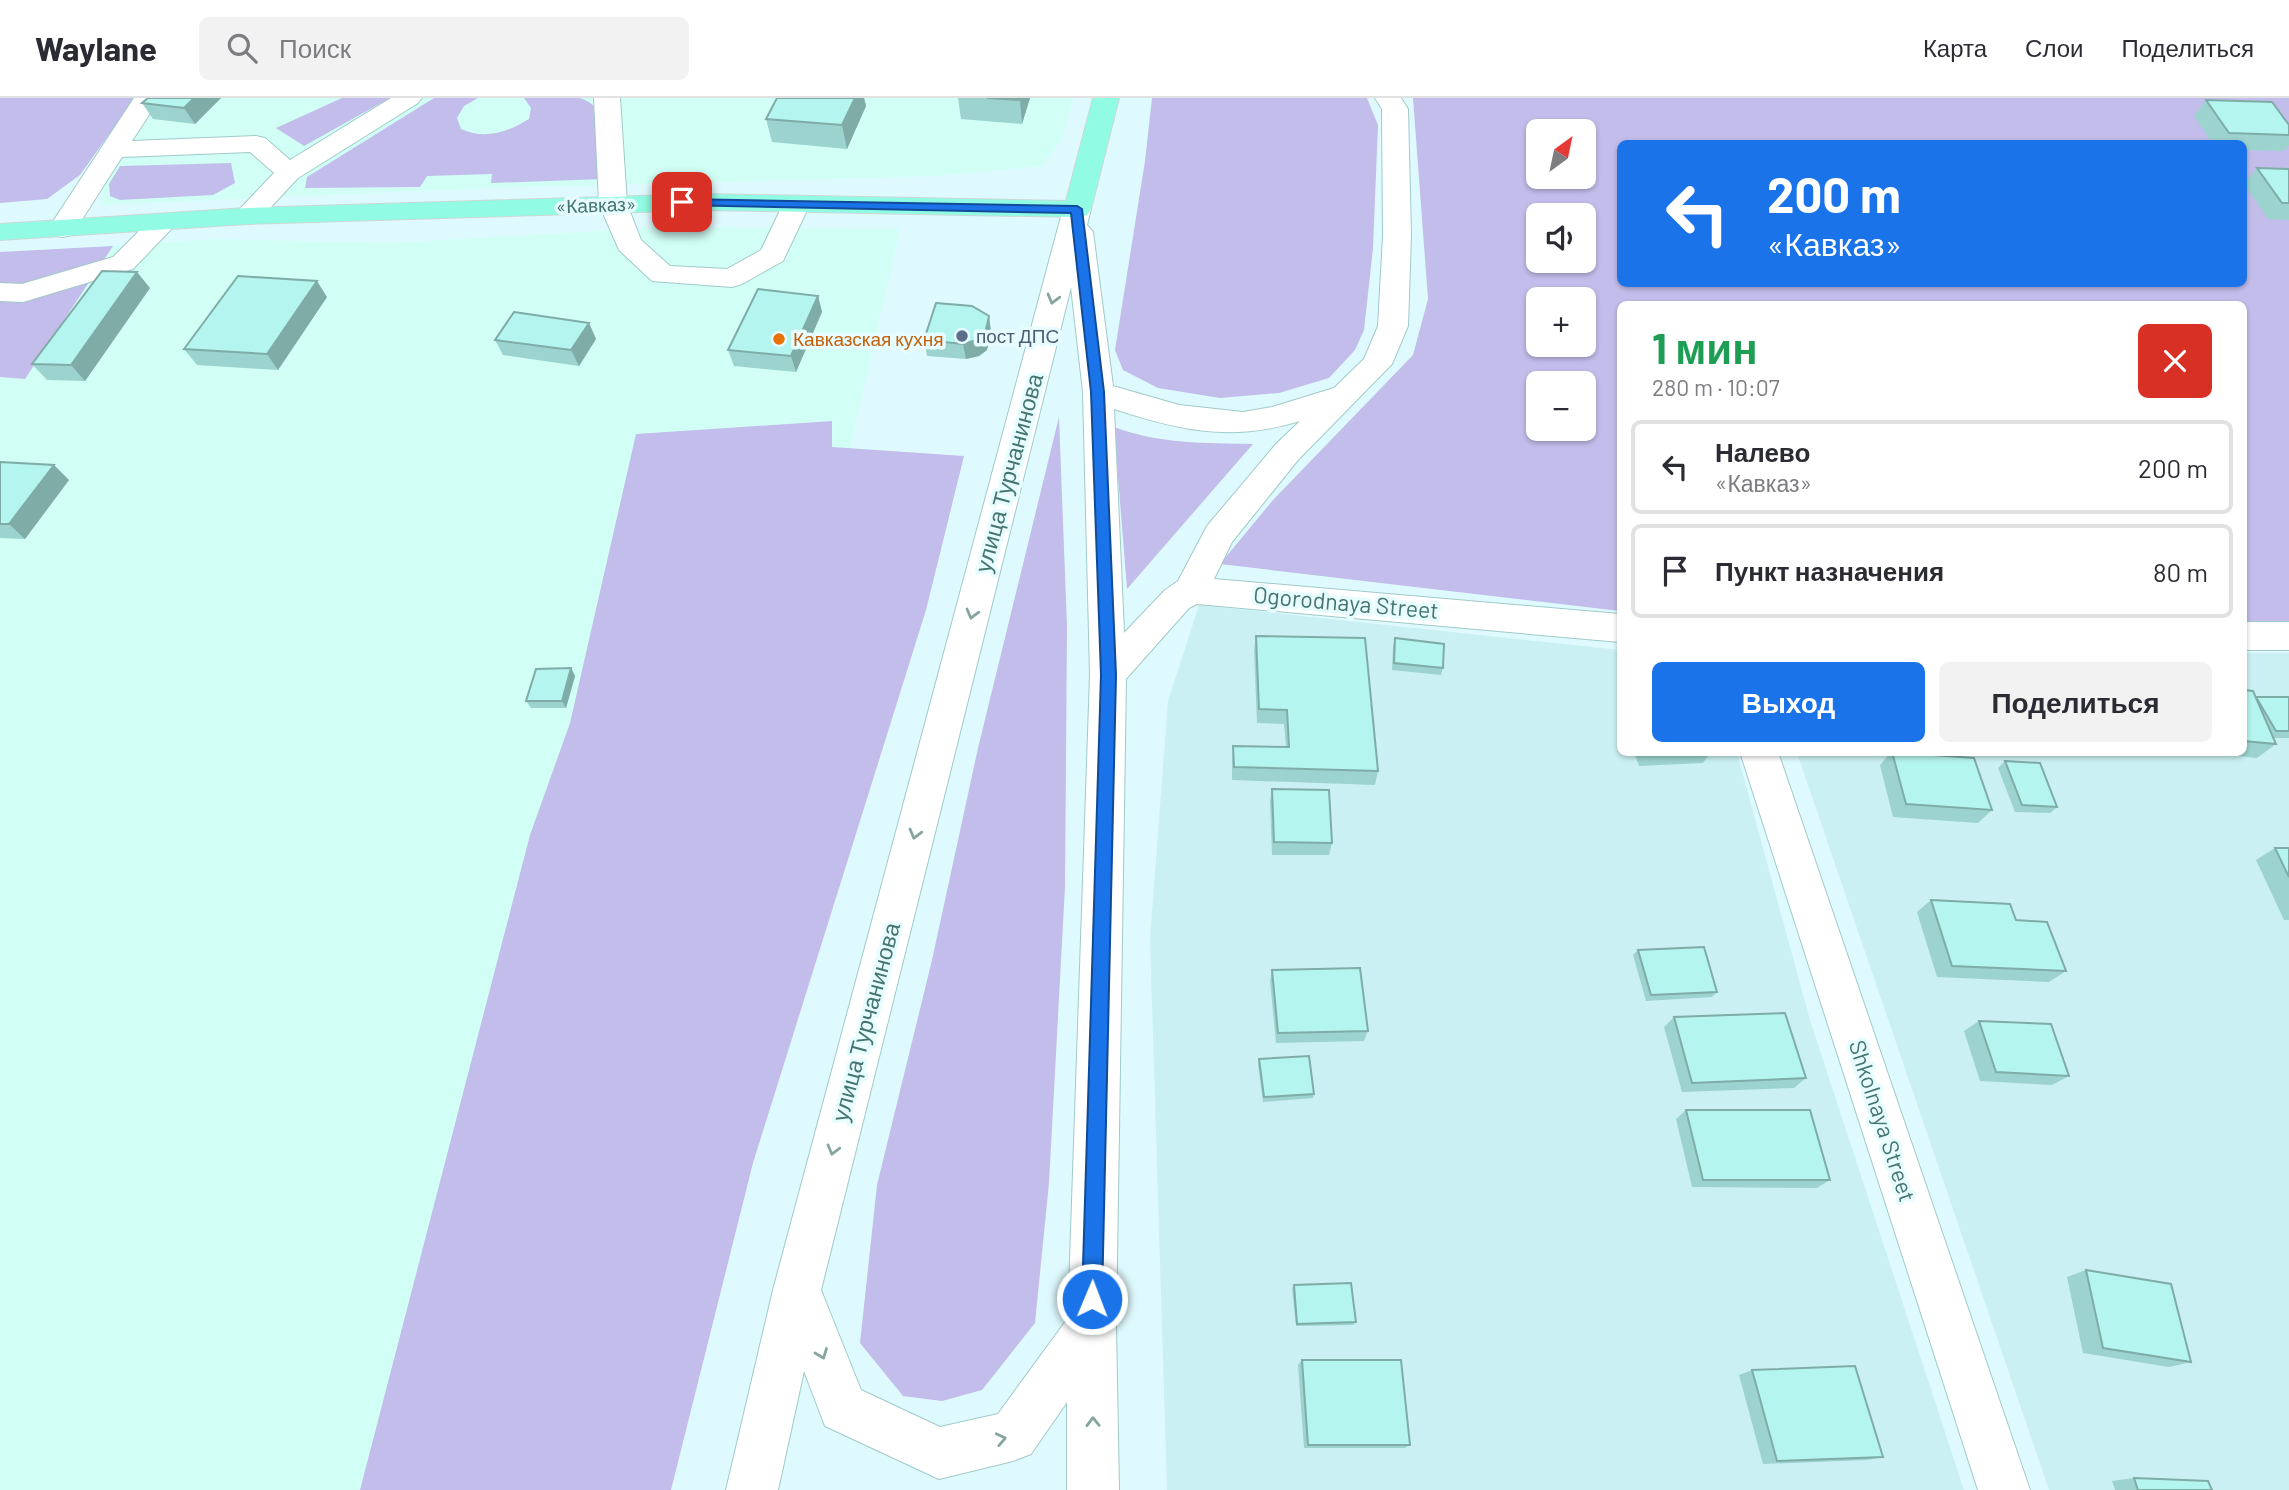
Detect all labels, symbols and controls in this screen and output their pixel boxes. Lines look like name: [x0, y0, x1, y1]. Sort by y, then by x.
search box: [199, 17, 689, 80]
text: Waylane: [35, 28, 157, 68]
icon: search: [223, 29, 261, 67]
text: Поиск: [279, 32, 351, 63]
text: Карта: [1923, 33, 1987, 62]
text: Слои: [2025, 33, 2083, 62]
text: Поделиться: [2121, 33, 2254, 62]
north arrow: [1526, 119, 1596, 189]
map controls: [1526, 119, 1596, 441]
text: 200 m: [1767, 164, 1901, 223]
icon: left: [1652, 168, 1743, 259]
pin: [652, 172, 712, 232]
icon: arrive: [663, 183, 701, 221]
street label: «Кавказ»: [556, 192, 636, 217]
button: sound: [1526, 203, 1596, 273]
text: «Кавказ»: [1767, 224, 1902, 262]
button: +: [1526, 287, 1596, 357]
one-way arrow: [1047, 293, 1061, 305]
text: 1 мин: [1652, 322, 1758, 372]
place label: пост ДПС: [976, 324, 1059, 347]
button: close: [2138, 324, 2212, 398]
place label: Кавказская кухня: [793, 327, 944, 350]
marker: пост ДПС: [954, 328, 970, 344]
marker: Кавказская кухня: [771, 331, 787, 347]
street label: улица Турчанинова: [968, 370, 1048, 575]
button: −: [1526, 371, 1596, 441]
text: 280 m · 10:07: [1652, 373, 1780, 401]
text: Налево: [1715, 436, 1810, 467]
icon: left: [1656, 448, 1694, 486]
text: 200 m: [2138, 452, 2208, 483]
text: «Кавказ»: [1715, 469, 1812, 497]
icon: arrive: [1656, 552, 1694, 590]
text: Пункт назначения: [1715, 555, 1944, 586]
text: 80 m: [2153, 556, 2208, 587]
street label: Ogorodnaya Street: [1252, 580, 1440, 624]
one-way arrow: [966, 608, 980, 620]
button: Выход: [1652, 662, 1925, 742]
button: Поделиться: [1939, 662, 2212, 742]
one-way arrow: [909, 828, 923, 840]
street label: улица Турчанинова: [825, 919, 905, 1124]
street label: Shkolnaya Street: [1844, 1036, 1922, 1205]
one-way arrow: [827, 1143, 841, 1155]
position arrow: [1055, 1262, 1129, 1336]
one-way arrow: [813, 1347, 827, 1359]
one-way arrow: [1085, 1416, 1100, 1427]
one-way arrow: [995, 1432, 1007, 1447]

